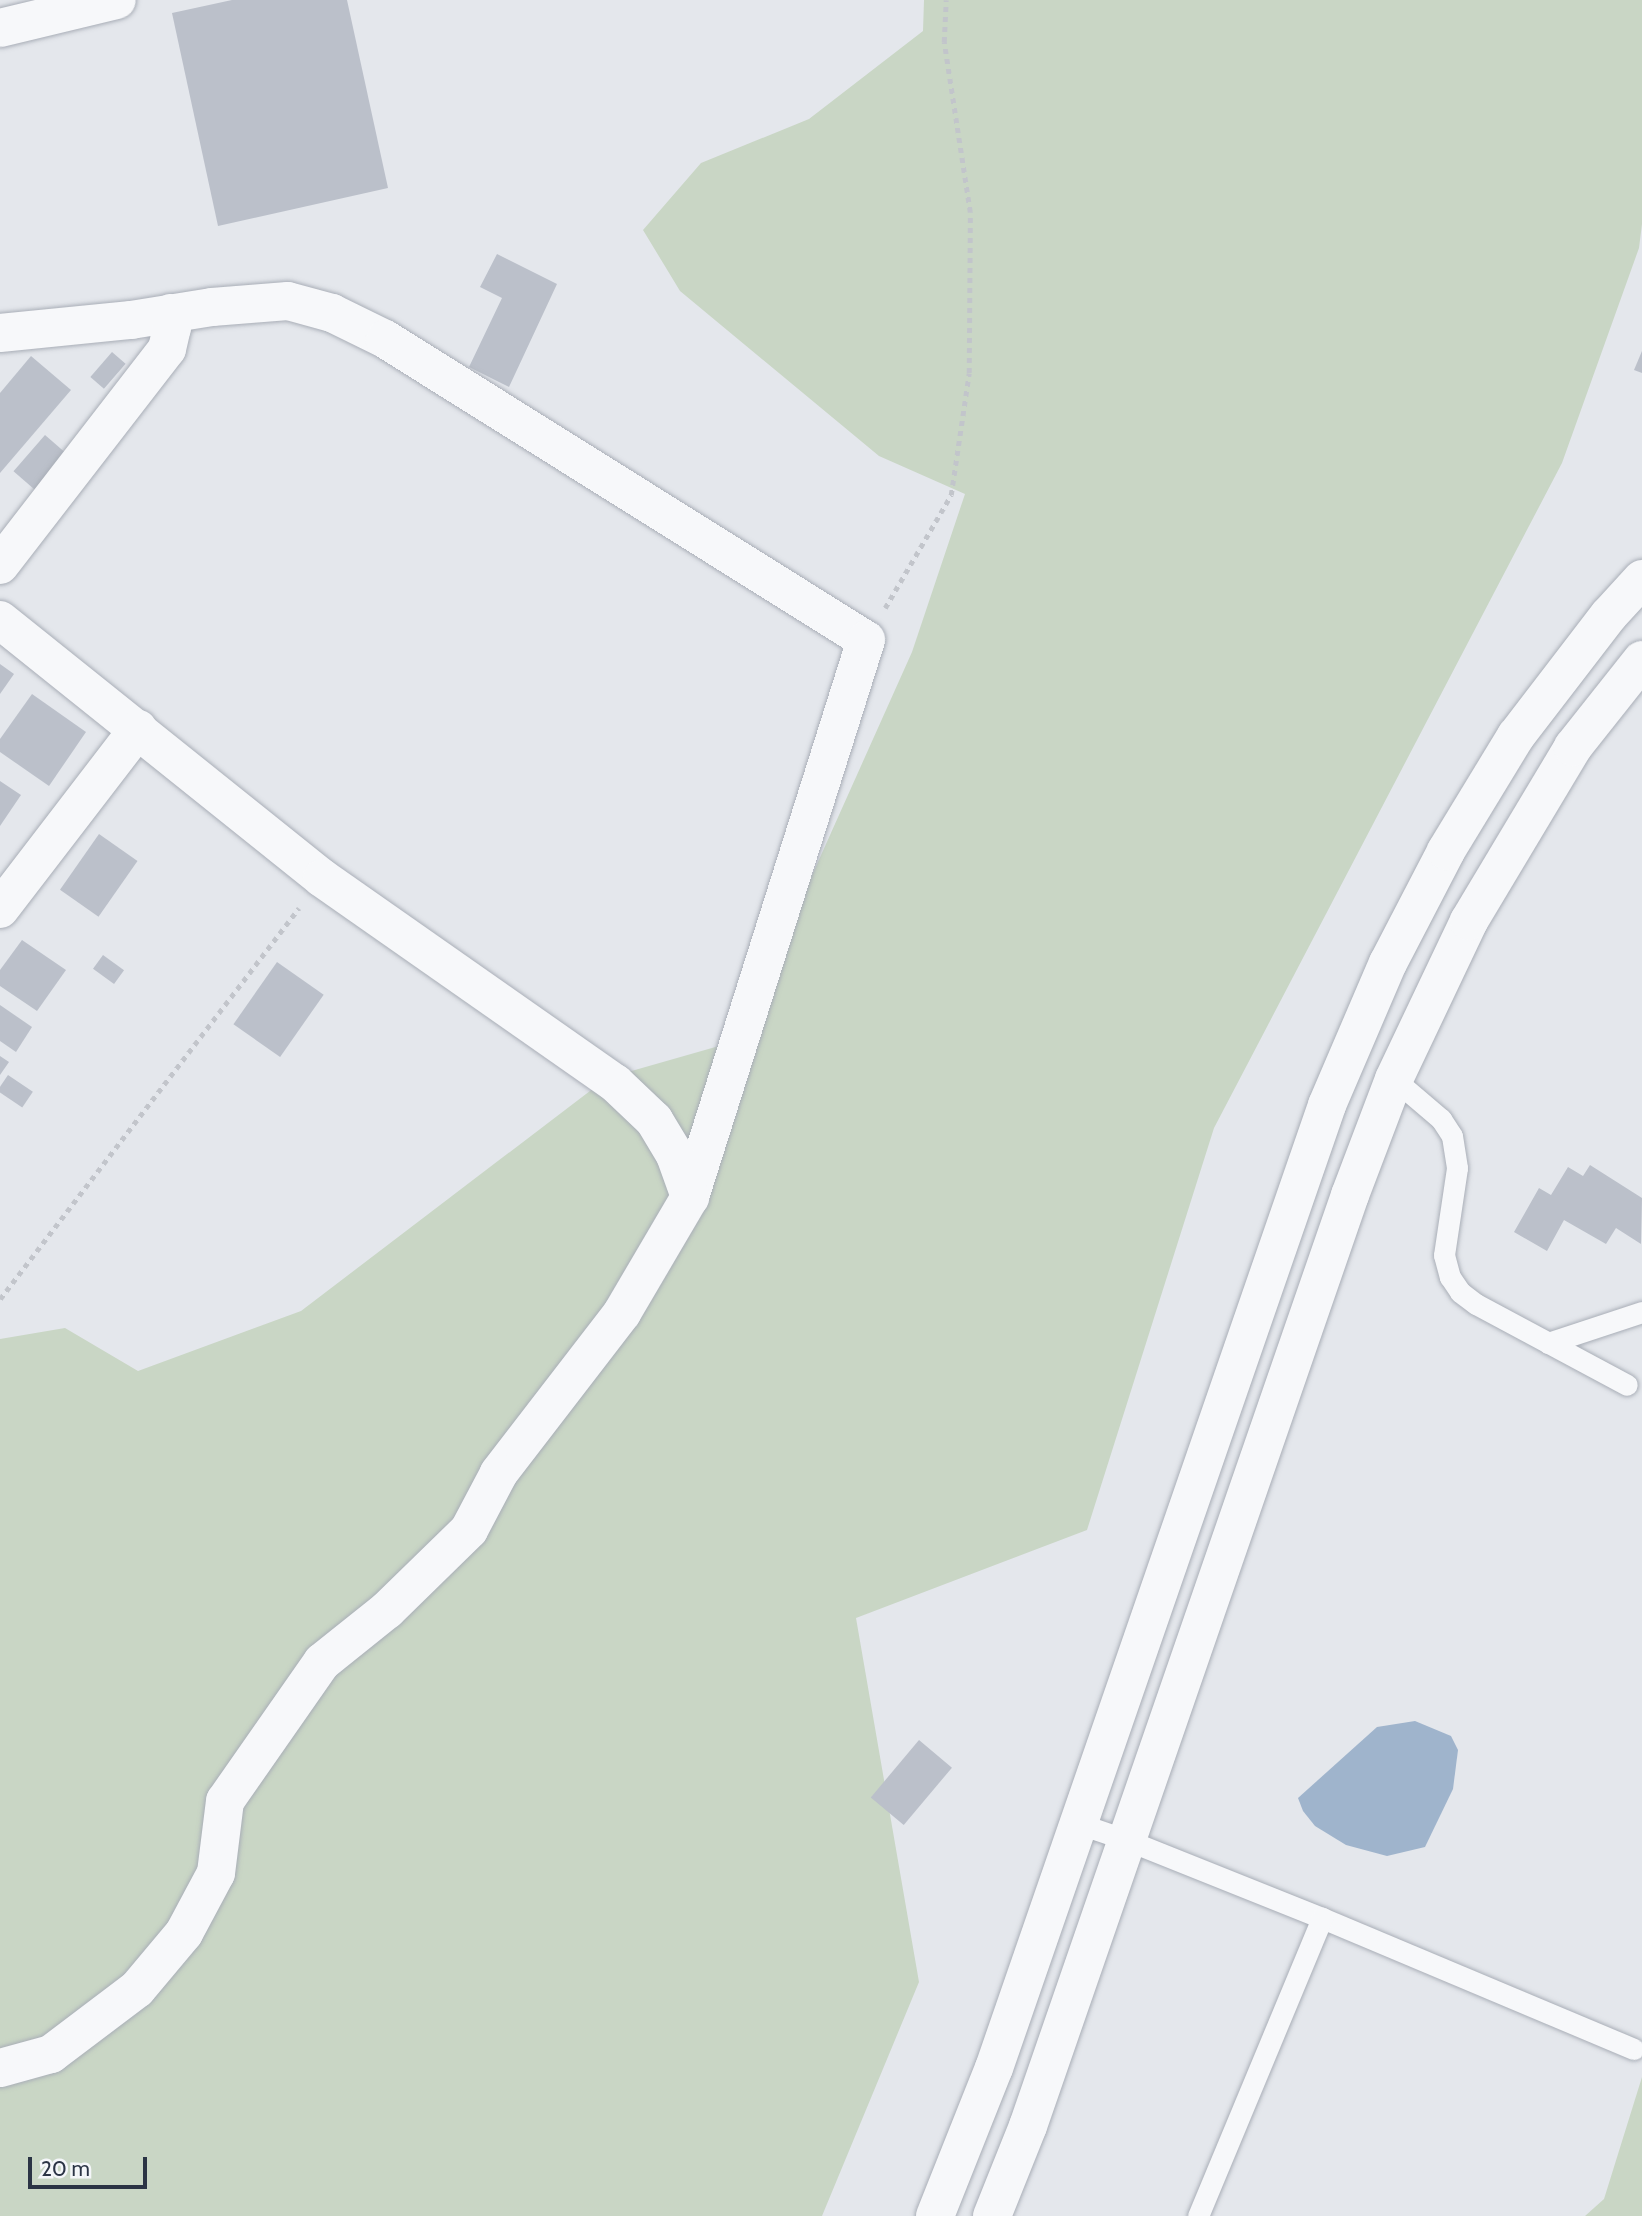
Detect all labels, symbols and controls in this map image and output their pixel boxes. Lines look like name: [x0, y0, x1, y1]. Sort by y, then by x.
scale bar: [32, 2142, 150, 2186]
text: 20 m: [41, 2156, 90, 2181]

